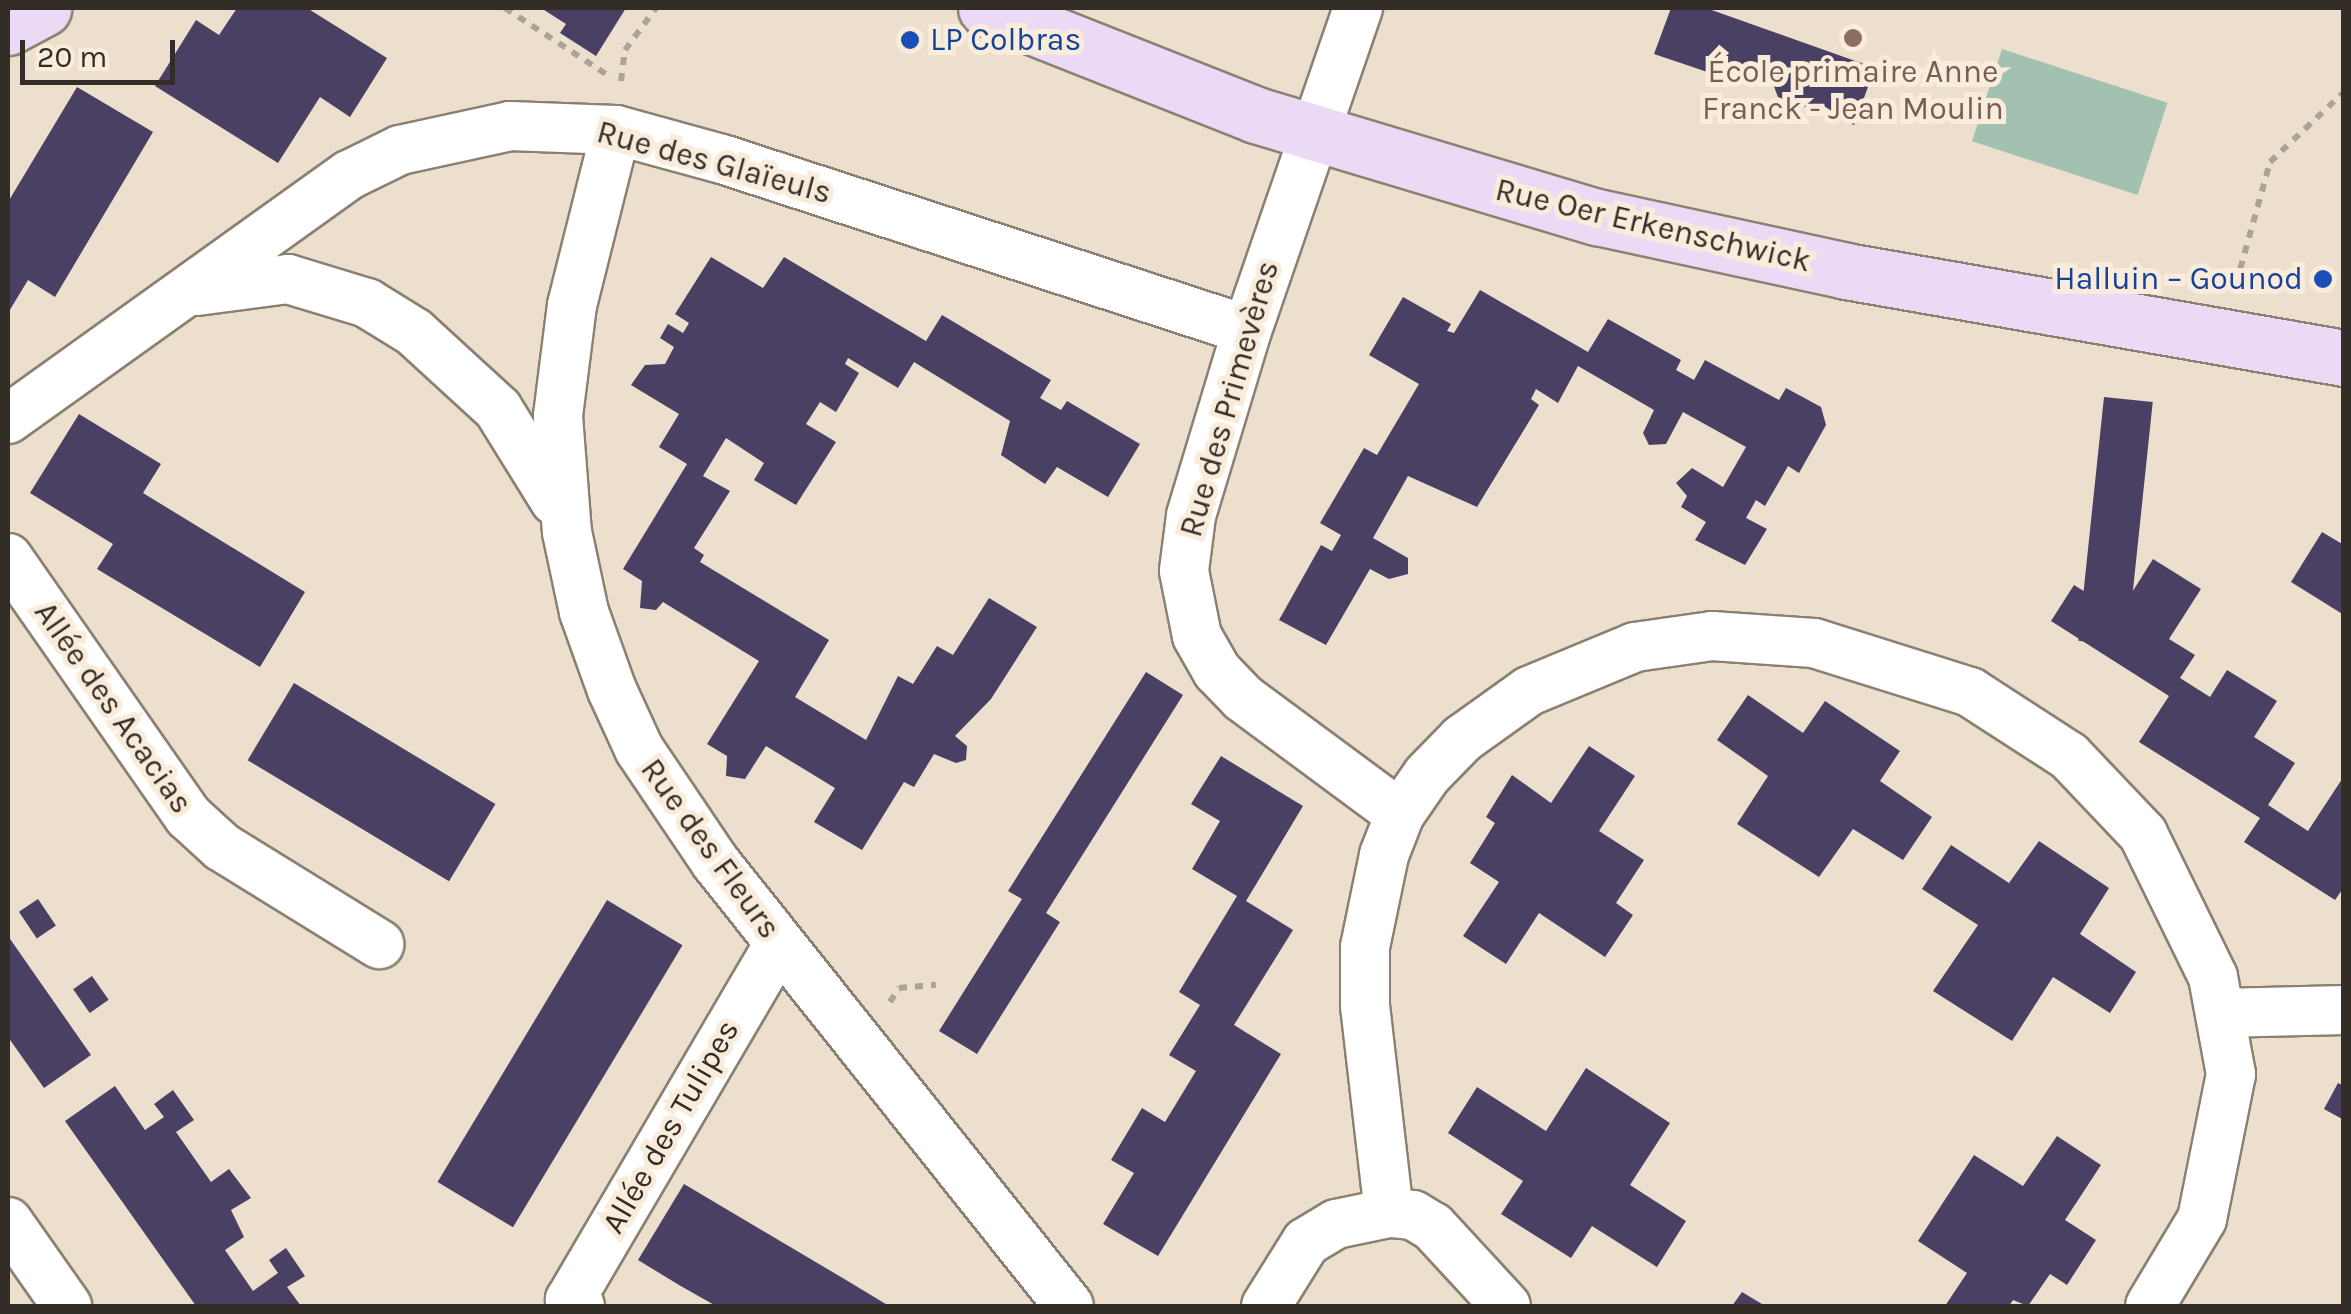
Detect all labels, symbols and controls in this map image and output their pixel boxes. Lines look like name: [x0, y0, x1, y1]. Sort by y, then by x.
scale bar: [25, 20, 180, 82]
place label: LP Colbras: [930, 21, 1081, 59]
marker: École primaire Anne Franck - Jean Moulin: [1842, 27, 1864, 49]
marker: LP Colbras: [899, 29, 921, 51]
text: 20 m: [37, 39, 107, 75]
place label: École primaire Anne Franck - Jean Moulin: [1702, 54, 2004, 129]
street label: Rue des Glaïeuls: [593, 113, 835, 213]
street label: Rue Oer Erkenschwick: [1492, 171, 1814, 281]
street label: Rue des Primevères: [1172, 257, 1288, 541]
place label: Halluin – Gounod: [2054, 260, 2303, 298]
marker: Halluin – Gounod: [2312, 268, 2334, 290]
street label: Allée des Acacias: [26, 595, 200, 821]
street label: Rue des Fleurs: [632, 752, 788, 946]
street label: Allée des Tulipes: [594, 1013, 748, 1241]

